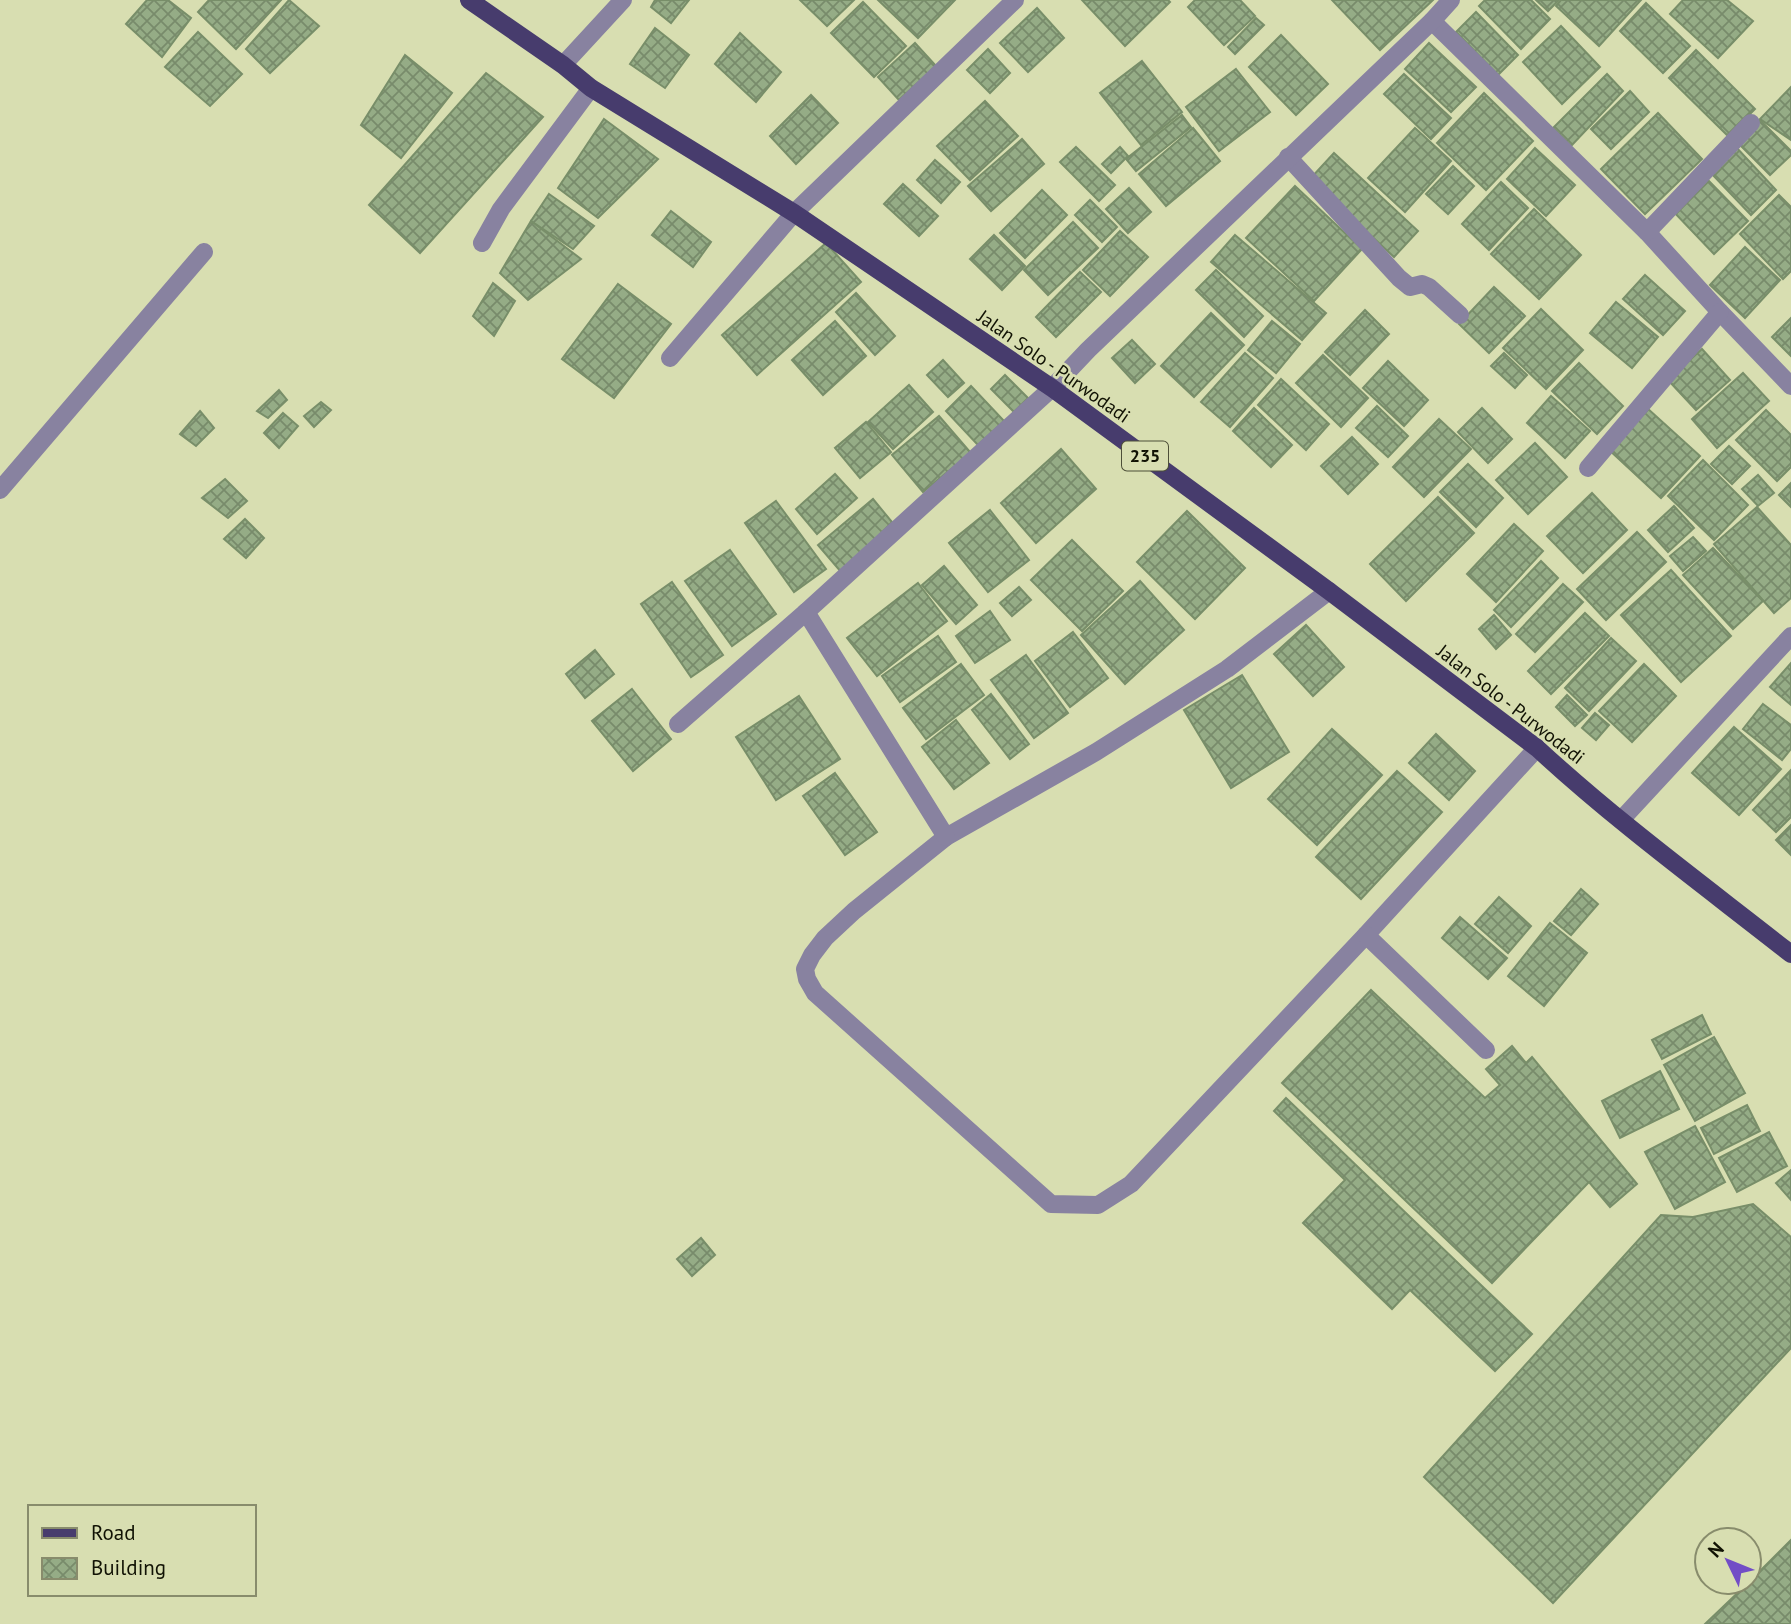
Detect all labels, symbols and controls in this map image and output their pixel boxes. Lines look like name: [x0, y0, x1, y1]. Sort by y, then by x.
street label: Jalan Solo - Purwodadi: [972, 304, 1135, 428]
road number: 235: [1122, 442, 1168, 470]
street label: Jalan Solo - Purwodadi: [1432, 638, 1590, 769]
legend: [28, 1505, 256, 1596]
text: Road: [91, 1519, 135, 1546]
north arrow: [1693, 1526, 1763, 1596]
text: N: [1703, 1537, 1729, 1562]
text: Building: [91, 1554, 166, 1581]

